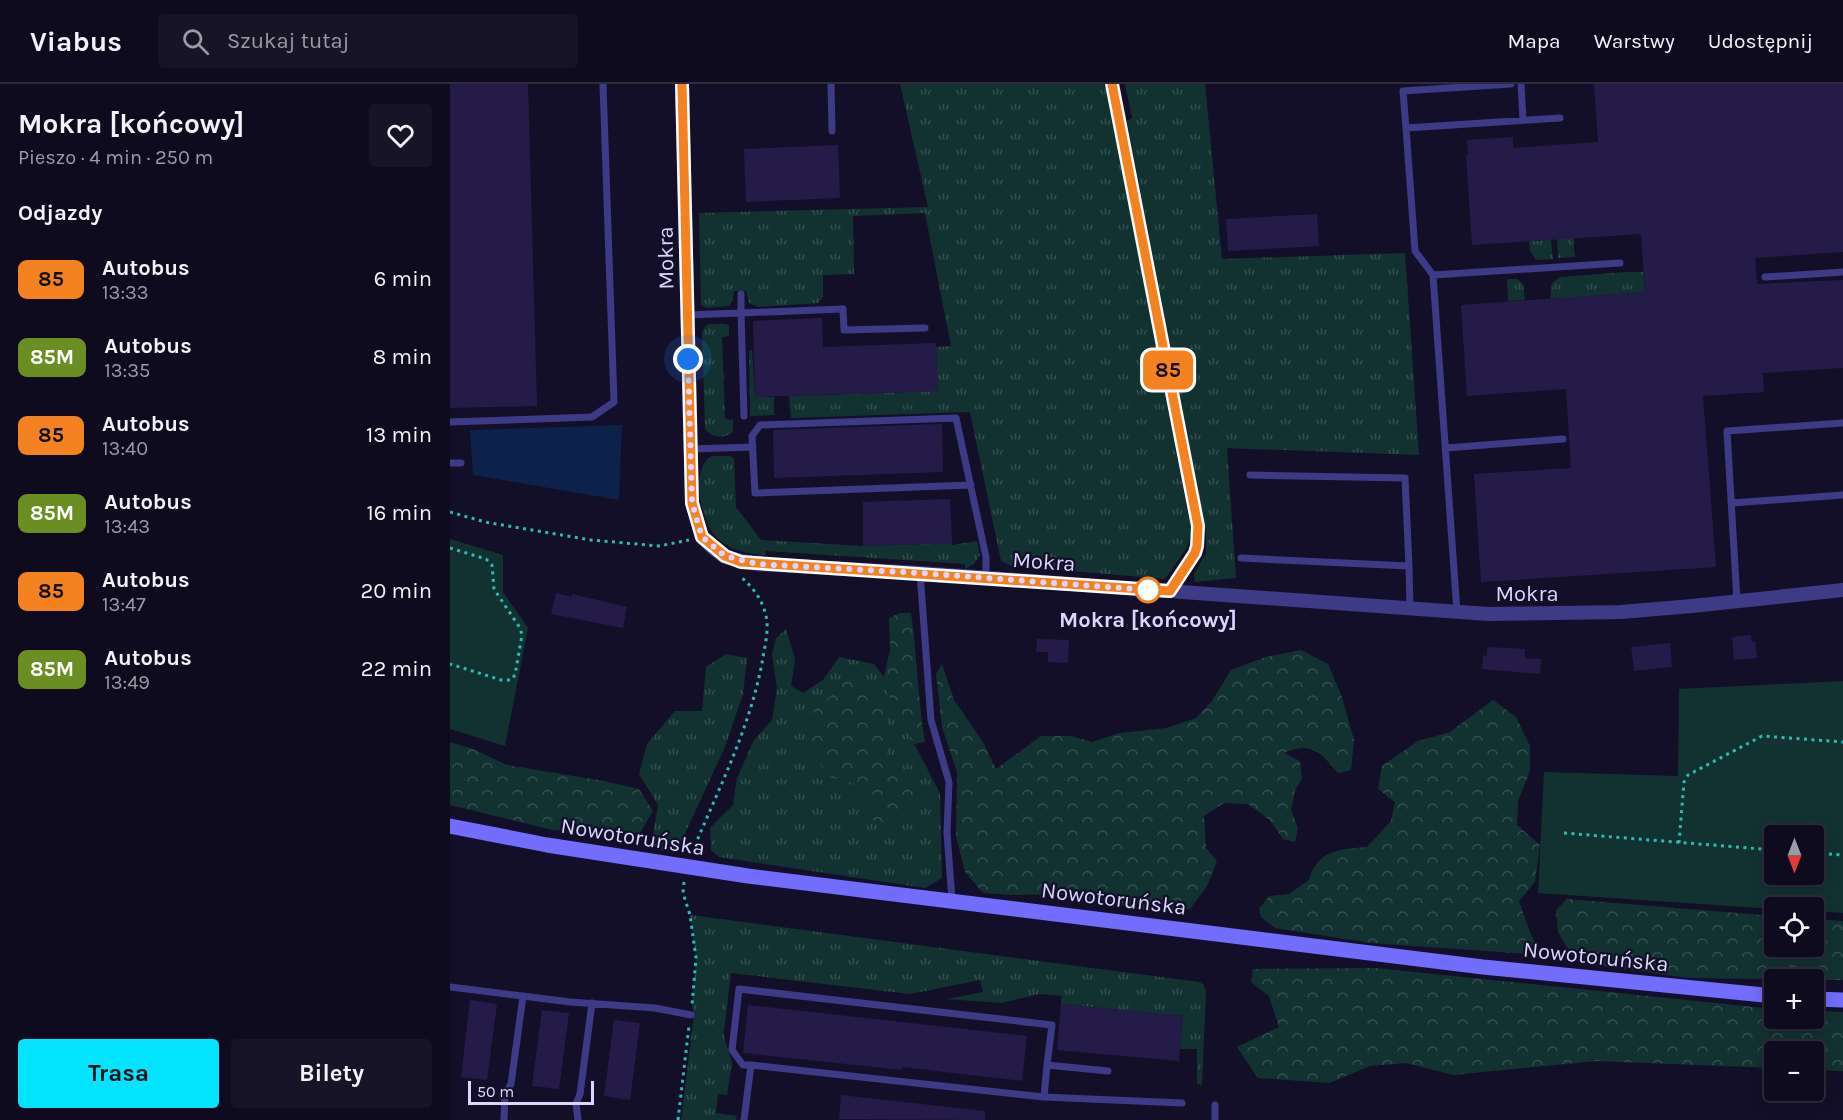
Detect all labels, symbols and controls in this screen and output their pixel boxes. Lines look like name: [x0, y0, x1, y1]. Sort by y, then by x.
search box: [158, 14, 578, 68]
text: Viabus: [30, 25, 122, 58]
icon: search: [179, 25, 212, 58]
text: Szukaj tutaj: [227, 28, 350, 54]
text: Mapa: [1507, 29, 1561, 53]
text: Warstwy: [1594, 29, 1675, 53]
text: Udostępnij: [1708, 29, 1813, 53]
button: heart: [369, 104, 432, 167]
text: Mokra [końcowy]: [18, 107, 244, 140]
text: Pieszo · 4 min · 250 m: [18, 146, 213, 169]
text: Odjazdy: [18, 200, 102, 226]
street label: Mokra: [652, 226, 680, 290]
text: Autobus: [102, 255, 190, 281]
text: 6 min: [374, 266, 432, 292]
text: 85: [38, 267, 64, 291]
text: 13:33: [102, 281, 149, 304]
text: Autobus: [104, 333, 192, 359]
text: 8 min: [373, 344, 432, 370]
your location: [673, 344, 703, 374]
text: 85M: [30, 345, 74, 369]
line badge: 85: [1141, 350, 1195, 390]
text: 85: [1155, 358, 1181, 382]
text: 13:35: [104, 359, 150, 382]
text: Autobus: [102, 411, 190, 437]
text: 13 min: [366, 422, 432, 448]
text: 85: [38, 423, 64, 447]
text: 13:40: [102, 437, 148, 460]
text: Autobus: [104, 489, 192, 515]
text: 16 min: [366, 500, 432, 526]
text: 85M: [30, 501, 74, 525]
text: 13:43: [104, 515, 150, 538]
street label: Mokra: [1012, 547, 1076, 577]
text: Autobus: [102, 567, 190, 593]
marker: Mokra [końcowy]: [1135, 577, 1161, 603]
text: 20 min: [361, 578, 432, 604]
text: 85: [38, 579, 64, 603]
street label: Mokra: [1495, 581, 1559, 607]
text: 13:47: [102, 593, 146, 616]
place label: Mokra [końcowy]: [1059, 607, 1237, 633]
text: Autobus: [104, 645, 192, 671]
text: 22 min: [361, 656, 432, 682]
text: 85M: [30, 657, 74, 681]
text: 13:49: [104, 671, 150, 694]
street label: Nowotoruńska: [559, 813, 707, 861]
north arrow: [1764, 825, 1824, 885]
map controls: [1764, 825, 1824, 1101]
street label: Nowotoruńska: [1040, 877, 1188, 921]
button: locate: [1764, 897, 1824, 957]
street label: Nowotoruńska: [1522, 936, 1670, 978]
button: +: [1764, 969, 1824, 1029]
button: Trasa: [18, 1039, 219, 1108]
button: Bilety: [231, 1039, 432, 1108]
button: −: [1764, 1041, 1824, 1101]
scale bar: [468, 1078, 594, 1106]
text: 50 m: [477, 1082, 514, 1101]

